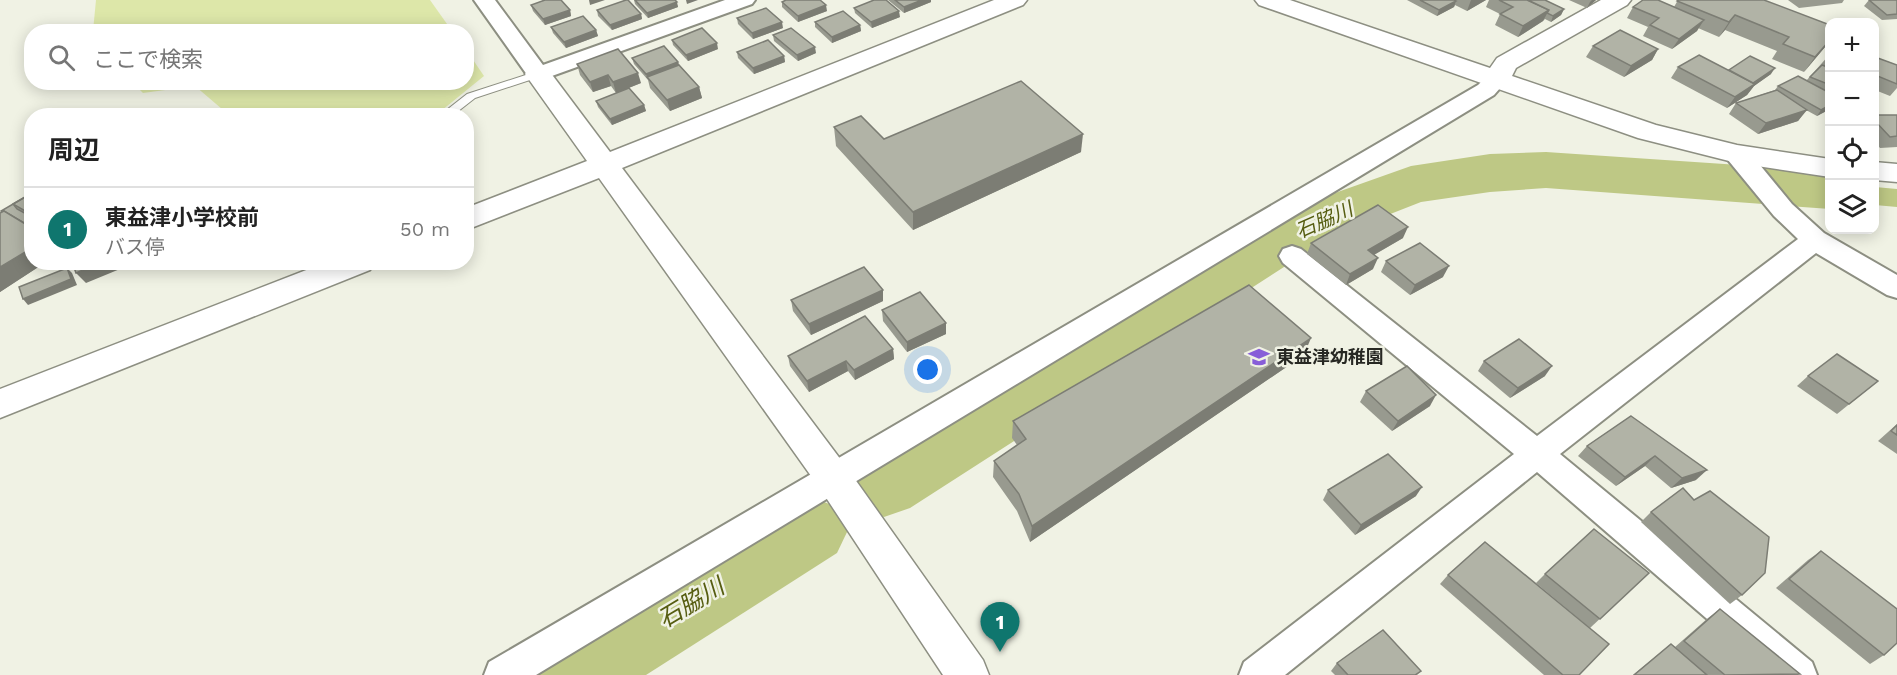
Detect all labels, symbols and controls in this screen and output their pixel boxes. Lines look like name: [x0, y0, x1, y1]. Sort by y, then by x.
map controls: [1825, 18, 1879, 234]
button: +: [1825, 18, 1879, 72]
search box: [24, 24, 474, 90]
icon: search: [45, 41, 78, 74]
text: ここで検索: [93, 47, 203, 72]
button: −: [1825, 72, 1879, 126]
button: locate: [1825, 126, 1879, 180]
text: 周辺: [48, 135, 100, 165]
button: layers: [1825, 180, 1879, 234]
water label: 石脇川: [1292, 196, 1358, 243]
text: 東益津小学校前: [105, 205, 259, 230]
text: 1: [63, 217, 72, 241]
text: 50 m: [400, 217, 450, 241]
text: バス停: [105, 235, 165, 259]
school or university icon: 東益津幼稚園: [1247, 345, 1271, 369]
place label: 東益津幼稚園: [1276, 346, 1384, 367]
your location: [913, 355, 942, 384]
water label: 石脇川: [653, 571, 732, 634]
pin: 1: [980, 602, 1020, 652]

